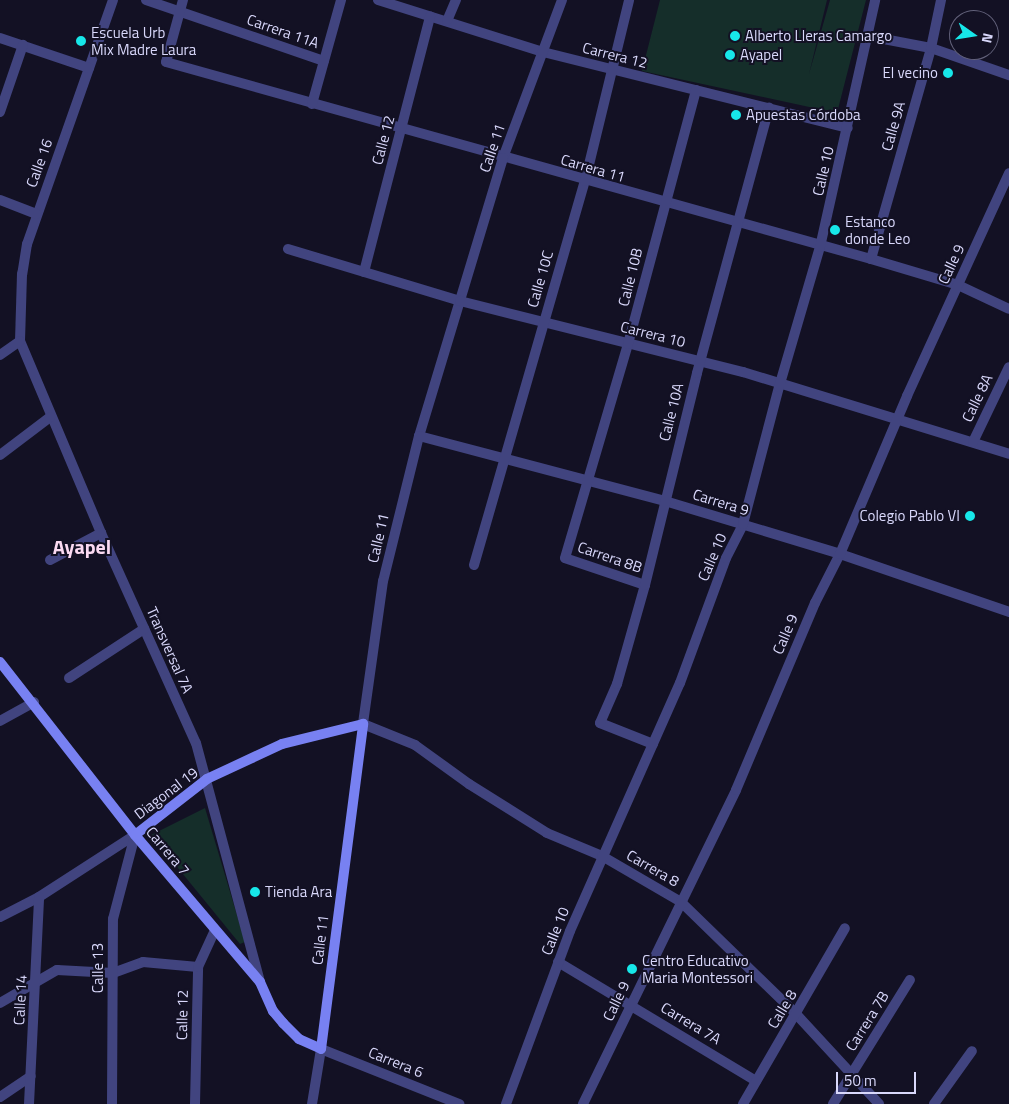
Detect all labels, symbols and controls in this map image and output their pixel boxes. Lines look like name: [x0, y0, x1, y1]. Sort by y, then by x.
street label: Carrera 11A: [245, 10, 321, 52]
north arrow: [949, 10, 999, 60]
place label: Escuela Urb Mix Madre Laura: [91, 23, 196, 58]
place label: Alberto Lleras Camargo: [745, 27, 892, 45]
marker: Alberto Lleras Camargo: [729, 30, 741, 42]
text: N: [977, 31, 999, 45]
marker: Escuela Urb Mix Madre Laura: [75, 35, 87, 47]
street label: Carrera 12: [581, 38, 649, 72]
place label: Ayapel: [740, 46, 782, 64]
marker: Ayapel: [724, 49, 736, 61]
place label: El vecino: [882, 64, 938, 82]
marker: El vecino: [942, 67, 954, 79]
street label: Calle 9A: [877, 99, 909, 153]
place label: Apuestas Córdoba: [746, 106, 861, 124]
marker: Apuestas Córdoba: [730, 109, 742, 121]
street label: Calle 12: [368, 113, 398, 167]
street label: Calle 11: [475, 121, 509, 175]
street label: Calle 16: [22, 136, 56, 190]
street label: Calle 10: [809, 144, 837, 198]
street label: Carrera 11: [559, 150, 627, 186]
place label: Estanco donde Leo: [845, 212, 910, 247]
marker: Estanco donde Leo: [829, 224, 841, 236]
street label: Calle 9: [934, 241, 968, 287]
street label: Calle 10B: [614, 246, 646, 308]
street label: Calle 10C: [523, 248, 557, 310]
street label: Carrera 10: [619, 317, 687, 351]
street label: Calle 8A: [958, 371, 996, 425]
street label: Calle 10A: [655, 381, 687, 443]
street label: Carrera 9: [691, 485, 751, 519]
place label: Colegio Pablo VI: [859, 507, 960, 525]
marker: Colegio Pablo VI: [964, 510, 976, 522]
street label: Calle 11: [364, 511, 392, 565]
street label: Calle 10: [694, 530, 730, 584]
district label: Ayapel: [53, 534, 111, 558]
street label: Carrera 8B: [575, 538, 645, 576]
street label: Transversal 7A: [143, 604, 197, 696]
street label: Calle 9: [769, 611, 801, 657]
street label: Diagonal 19: [131, 763, 201, 823]
street label: Carrera 7: [143, 823, 193, 879]
street label: Carrera 8: [623, 846, 683, 890]
place label: Tienda Ara: [265, 883, 332, 901]
marker: Tienda Ara: [249, 886, 261, 898]
street label: Calle 10: [537, 904, 573, 958]
street label: Calle 11: [308, 914, 332, 966]
street label: Calle 13: [89, 943, 107, 993]
place label: Centro Educativo Maria Montessori: [642, 951, 753, 986]
marker: Centro Educativo Maria Montessori: [626, 963, 638, 975]
street label: Calle 14: [10, 974, 30, 1026]
street label: Calle 9: [599, 978, 633, 1024]
street label: Calle 8: [764, 986, 800, 1032]
street label: Carrera 7B: [842, 988, 892, 1054]
street label: Calle 12: [173, 990, 191, 1040]
street label: Carrera 7A: [658, 998, 724, 1048]
street label: Carrera 6: [366, 1043, 426, 1081]
scale bar: [839, 1062, 919, 1094]
text: 50 m: [844, 1069, 877, 1092]

